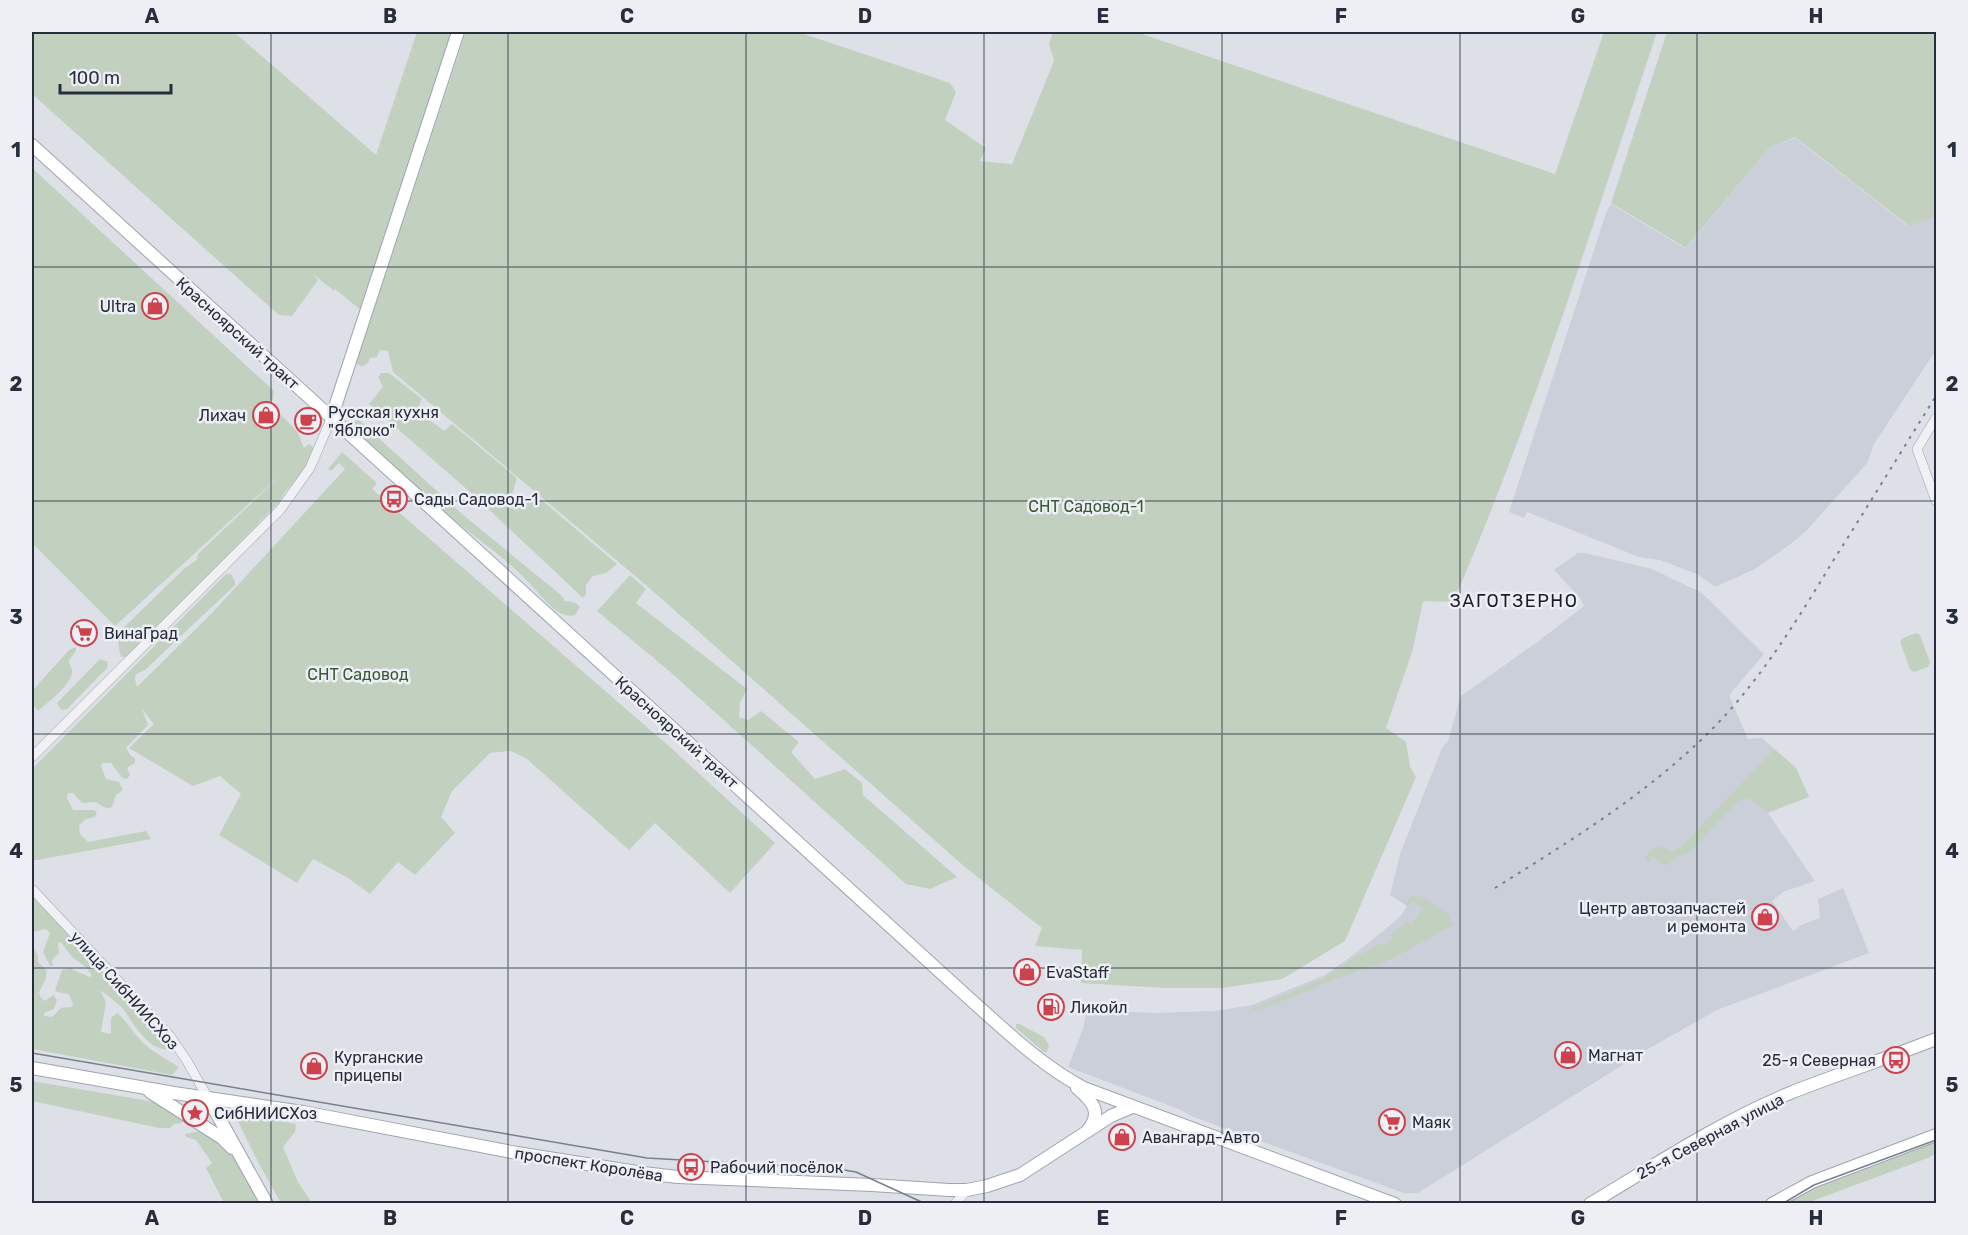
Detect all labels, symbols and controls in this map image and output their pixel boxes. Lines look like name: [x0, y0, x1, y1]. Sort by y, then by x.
text: A: [145, 4, 160, 28]
text: B: [383, 4, 397, 28]
text: C: [620, 4, 634, 28]
text: D: [858, 4, 872, 28]
text: E: [1097, 4, 1109, 28]
text: F: [1335, 4, 1347, 28]
text: G: [1571, 4, 1585, 28]
text: H: [1809, 4, 1823, 28]
scale bar: [60, 57, 171, 95]
text: 100 m: [69, 67, 120, 89]
text: 1: [11, 138, 21, 162]
text: 1: [1947, 138, 1957, 162]
street label: Красноярский тракт: [172, 273, 303, 394]
shop icon: Ultra: [140, 291, 170, 321]
place label: Ultra: [100, 297, 136, 316]
text: 2: [10, 372, 23, 396]
text: 2: [1946, 372, 1959, 396]
shop icon: Лихач: [251, 400, 281, 430]
place label: Русская кухня "Яблоко": [328, 403, 439, 440]
place label: Лихач: [199, 406, 246, 425]
cafe icon: Русская кухня "Яблоко": [293, 406, 323, 436]
bus stop icon: Сады Садовод-1: [379, 484, 409, 514]
place label: Сады Садовод-1: [414, 490, 538, 509]
park label: СНТ Садовод-1: [1028, 497, 1144, 516]
district label: ЗАГОТЗЕРНО: [1450, 590, 1578, 612]
text: 3: [9, 605, 23, 629]
text: 3: [1945, 605, 1959, 629]
supermarket icon: ВинаГрад: [69, 618, 99, 648]
place label: ВинаГрад: [104, 624, 178, 643]
park label: СНТ Садовод: [307, 665, 409, 684]
street label: Красноярский тракт: [611, 672, 742, 793]
text: 4: [9, 839, 23, 863]
text: 4: [1945, 839, 1959, 863]
place label: Центр автозапчастей и ремонта: [1579, 899, 1746, 936]
shop icon: Центр автозапчастей и ремонта: [1750, 902, 1780, 932]
street label: улица СибНИИСХоз: [66, 927, 183, 1054]
shop icon: EvaStaff: [1012, 957, 1042, 987]
place label: EvaStaff: [1046, 963, 1109, 982]
fuel station icon: Ликойл: [1036, 992, 1066, 1022]
place label: Ликойл: [1070, 998, 1127, 1017]
shop icon: Магнат: [1553, 1040, 1583, 1070]
bus stop icon: 25-я Северная: [1881, 1045, 1911, 1075]
place label: Магнат: [1588, 1046, 1643, 1065]
place label: Курганские прицепы: [334, 1048, 423, 1085]
shop icon: Курганские прицепы: [299, 1051, 329, 1081]
place label: 25-я Северная: [1762, 1051, 1876, 1070]
text: 5: [10, 1073, 23, 1097]
text: 5: [1946, 1073, 1959, 1097]
street label: 25-я Северная улица: [1634, 1090, 1787, 1183]
place icon: СибНИИСХоз: [180, 1098, 210, 1128]
place label: СибНИИСХоз: [214, 1104, 317, 1123]
supermarket icon: Маяк: [1377, 1107, 1407, 1137]
place label: Маяк: [1412, 1113, 1451, 1132]
shop icon: Авангард-Авто: [1107, 1122, 1137, 1152]
place label: Авангард-Авто: [1142, 1128, 1260, 1147]
street label: проспект Королёва: [513, 1143, 664, 1186]
bus stop icon: Рабочий посёлок: [676, 1152, 706, 1182]
place label: Рабочий посёлок: [710, 1158, 844, 1177]
text: A: [145, 1206, 160, 1230]
text: B: [383, 1206, 397, 1230]
text: C: [620, 1206, 634, 1230]
text: D: [858, 1206, 872, 1230]
text: E: [1097, 1206, 1109, 1230]
text: F: [1335, 1206, 1347, 1230]
text: G: [1571, 1206, 1585, 1230]
text: H: [1809, 1206, 1823, 1230]

